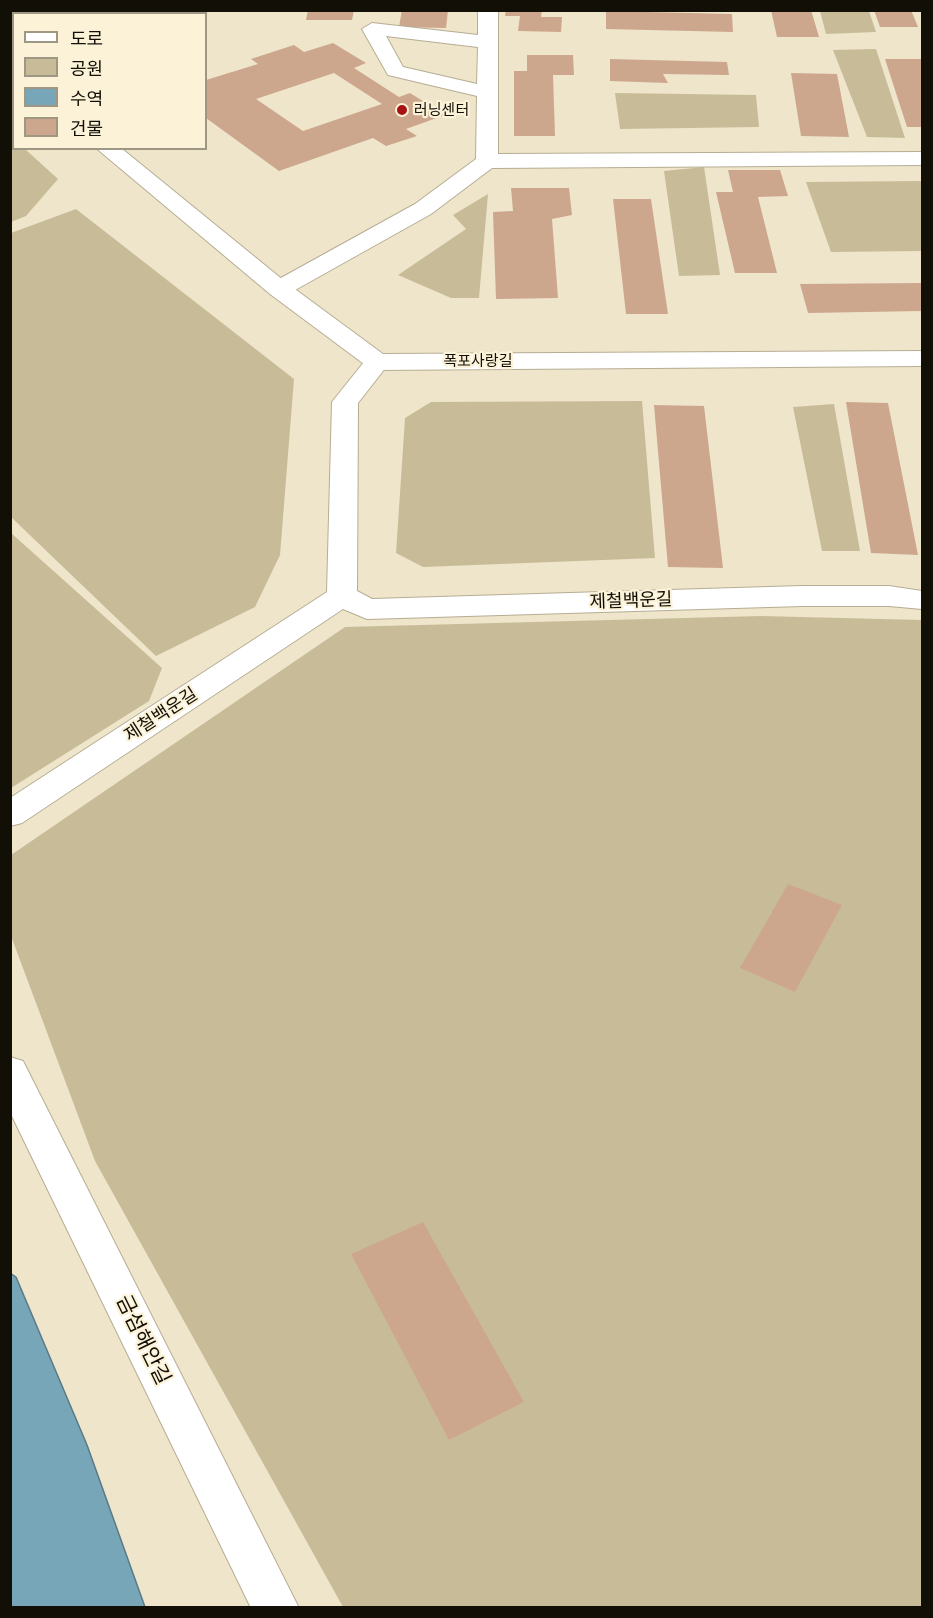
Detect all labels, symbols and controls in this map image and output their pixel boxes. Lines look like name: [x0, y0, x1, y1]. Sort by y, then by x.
legend: [12, 12, 207, 150]
text: 도로: [70, 28, 103, 49]
text: 공원: [70, 58, 103, 79]
text: 수역: [70, 88, 103, 109]
place label: 러닝센터: [414, 101, 469, 119]
marker: 러닝센터: [395, 103, 409, 117]
text: 건물: [70, 118, 103, 139]
street label: 폭포사랑길: [444, 352, 512, 370]
street label: 제철백운길: [589, 589, 673, 613]
street label: 제철백운길: [120, 683, 202, 747]
street label: 금섬해안길: [111, 1291, 175, 1389]

